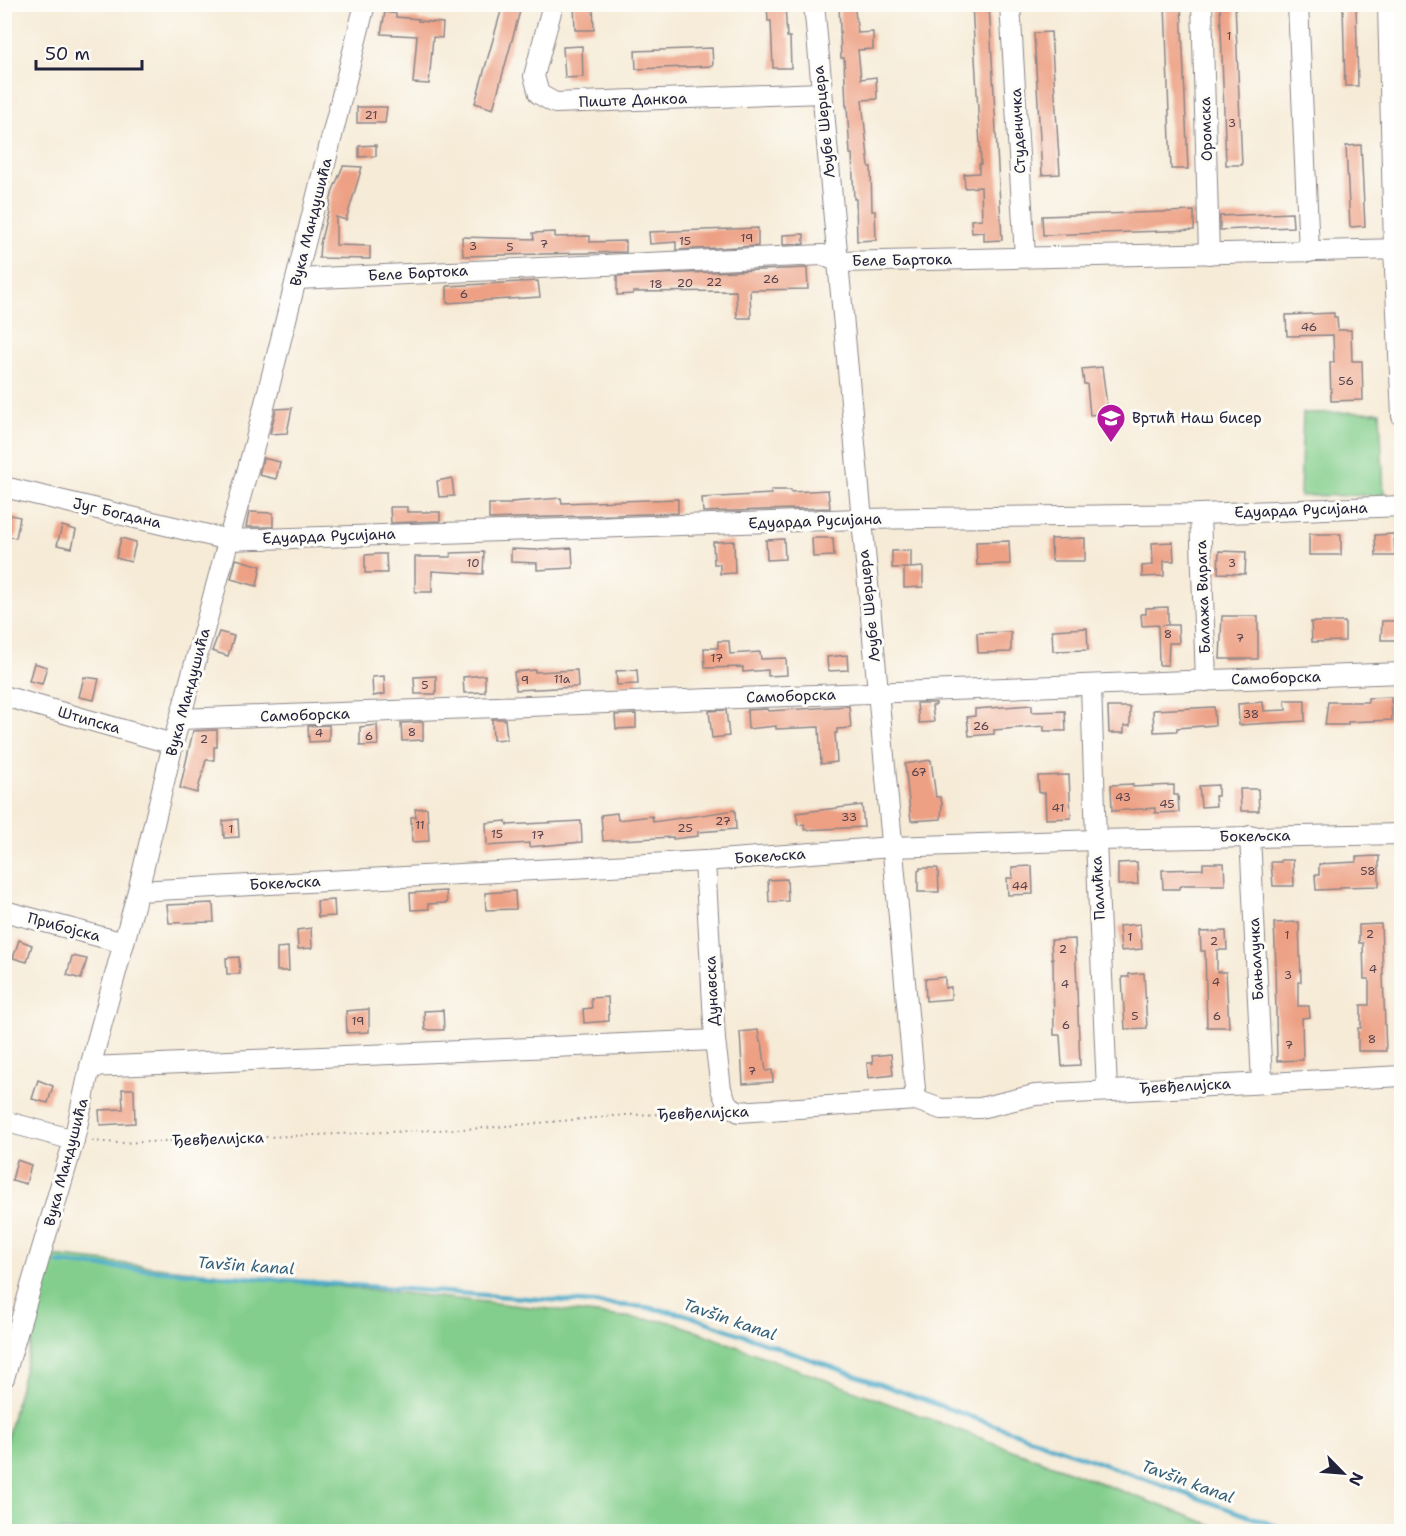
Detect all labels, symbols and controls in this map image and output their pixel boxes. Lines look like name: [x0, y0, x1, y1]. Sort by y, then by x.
house number: 1: [1226, 28, 1232, 44]
scale bar: [36, 33, 142, 71]
text: 50 m: [45, 42, 90, 66]
street label: Љубе Шерцера: [808, 64, 840, 179]
street label: Студеничка: [1006, 87, 1030, 174]
street label: Пиште Данкоа: [578, 88, 688, 112]
street label: Оромска: [1195, 96, 1217, 162]
house number: 21: [365, 107, 377, 123]
house number: 3: [1228, 115, 1236, 131]
street label: Вука Мандушића: [285, 155, 337, 288]
house number: 19: [741, 230, 753, 246]
house number: 15: [679, 233, 691, 249]
house number: 7: [540, 236, 548, 252]
house number: 3: [469, 238, 477, 254]
house number: 5: [506, 239, 514, 255]
street label: Беле Бартока: [852, 249, 953, 271]
street label: Беле Бартока: [367, 260, 469, 286]
house number: 26: [763, 271, 779, 287]
house number: 22: [706, 274, 722, 290]
house number: 20: [677, 275, 693, 291]
house number: 18: [649, 276, 663, 292]
house number: 6: [460, 286, 468, 302]
house number: 46: [1301, 319, 1317, 335]
house number: 56: [1338, 373, 1354, 389]
school or university icon: Вртић Наш бисер: [1095, 402, 1127, 444]
place label: Вртић Наш бисер: [1132, 408, 1262, 428]
street label: Југ Богдана: [71, 493, 164, 533]
street label: Едуарда Русијана: [1234, 498, 1369, 522]
street label: Едуарда Русијана: [748, 509, 883, 533]
street label: Едуарда Русијана: [262, 524, 397, 548]
street label: Балажа Вирага: [1191, 539, 1215, 654]
street label: Љубе Шерцера: [853, 548, 885, 663]
house number: 10: [466, 555, 480, 571]
house number: 3: [1228, 555, 1236, 571]
street label: Вука Мандушића: [161, 625, 215, 758]
house number: 8: [1164, 626, 1172, 642]
house number: 7: [1236, 630, 1244, 646]
house number: 17: [711, 650, 723, 666]
street label: Самоборска: [1231, 666, 1322, 690]
house number: 11a: [554, 671, 571, 687]
house number: 9: [521, 672, 529, 688]
house number: 5: [421, 677, 429, 693]
street label: Самоборска: [746, 684, 837, 708]
street label: Штипска: [55, 702, 123, 739]
street label: Самоборска: [260, 703, 351, 727]
house number: 38: [1243, 706, 1259, 722]
house number: 26: [973, 718, 989, 734]
house number: 8: [408, 724, 416, 740]
house number: 4: [315, 725, 323, 741]
house number: 6: [365, 728, 373, 744]
house number: 2: [200, 731, 208, 747]
house number: 67: [911, 764, 927, 780]
house number: 43: [1115, 789, 1131, 805]
house number: 45: [1159, 796, 1175, 812]
house number: 41: [1052, 800, 1064, 816]
house number: 33: [841, 809, 857, 825]
house number: 27: [715, 813, 731, 829]
house number: 11: [415, 817, 425, 833]
house number: 25: [677, 820, 693, 836]
house number: 1: [228, 821, 234, 837]
street label: Бокељска: [1219, 825, 1291, 847]
house number: 15: [491, 826, 503, 842]
house number: 17: [532, 827, 544, 843]
street label: Бокељска: [734, 843, 807, 868]
street label: Палићка: [1086, 855, 1110, 920]
house number: 58: [1360, 863, 1376, 879]
street label: Бокељска: [249, 871, 322, 895]
house number: 44: [1012, 878, 1028, 894]
street label: Прибојска: [25, 908, 103, 946]
street label: Бањалучка: [1244, 916, 1268, 1001]
house number: 2: [1366, 926, 1374, 942]
house number: 1: [1284, 927, 1290, 943]
house number: 1: [1127, 929, 1133, 945]
house number: 2: [1210, 933, 1218, 949]
house number: 2: [1059, 941, 1067, 957]
street label: Дунавска: [700, 955, 724, 1027]
house number: 4: [1369, 961, 1377, 977]
house number: 3: [1284, 967, 1292, 983]
house number: 4: [1212, 974, 1220, 990]
house number: 4: [1061, 976, 1069, 992]
house number: 5: [1131, 1008, 1139, 1024]
house number: 6: [1213, 1008, 1221, 1024]
house number: 19: [352, 1013, 364, 1029]
house number: 6: [1062, 1017, 1070, 1033]
house number: 8: [1368, 1031, 1376, 1047]
house number: 7: [1285, 1037, 1293, 1053]
house number: 7: [748, 1063, 756, 1079]
street label: Ђевђелијска: [1139, 1074, 1232, 1098]
street label: Вука Мандушића: [39, 1095, 93, 1228]
street label: Ђевђелијска: [657, 1101, 750, 1125]
street label: Ђевђелијска: [172, 1127, 265, 1151]
water label: Tavšin kanal: [197, 1252, 295, 1279]
water label: Tavšin kanal: [680, 1294, 779, 1345]
north arrow: [1313, 1443, 1373, 1503]
water label: Tavšin kanal: [1139, 1455, 1237, 1508]
text: N: [1344, 1469, 1368, 1489]

